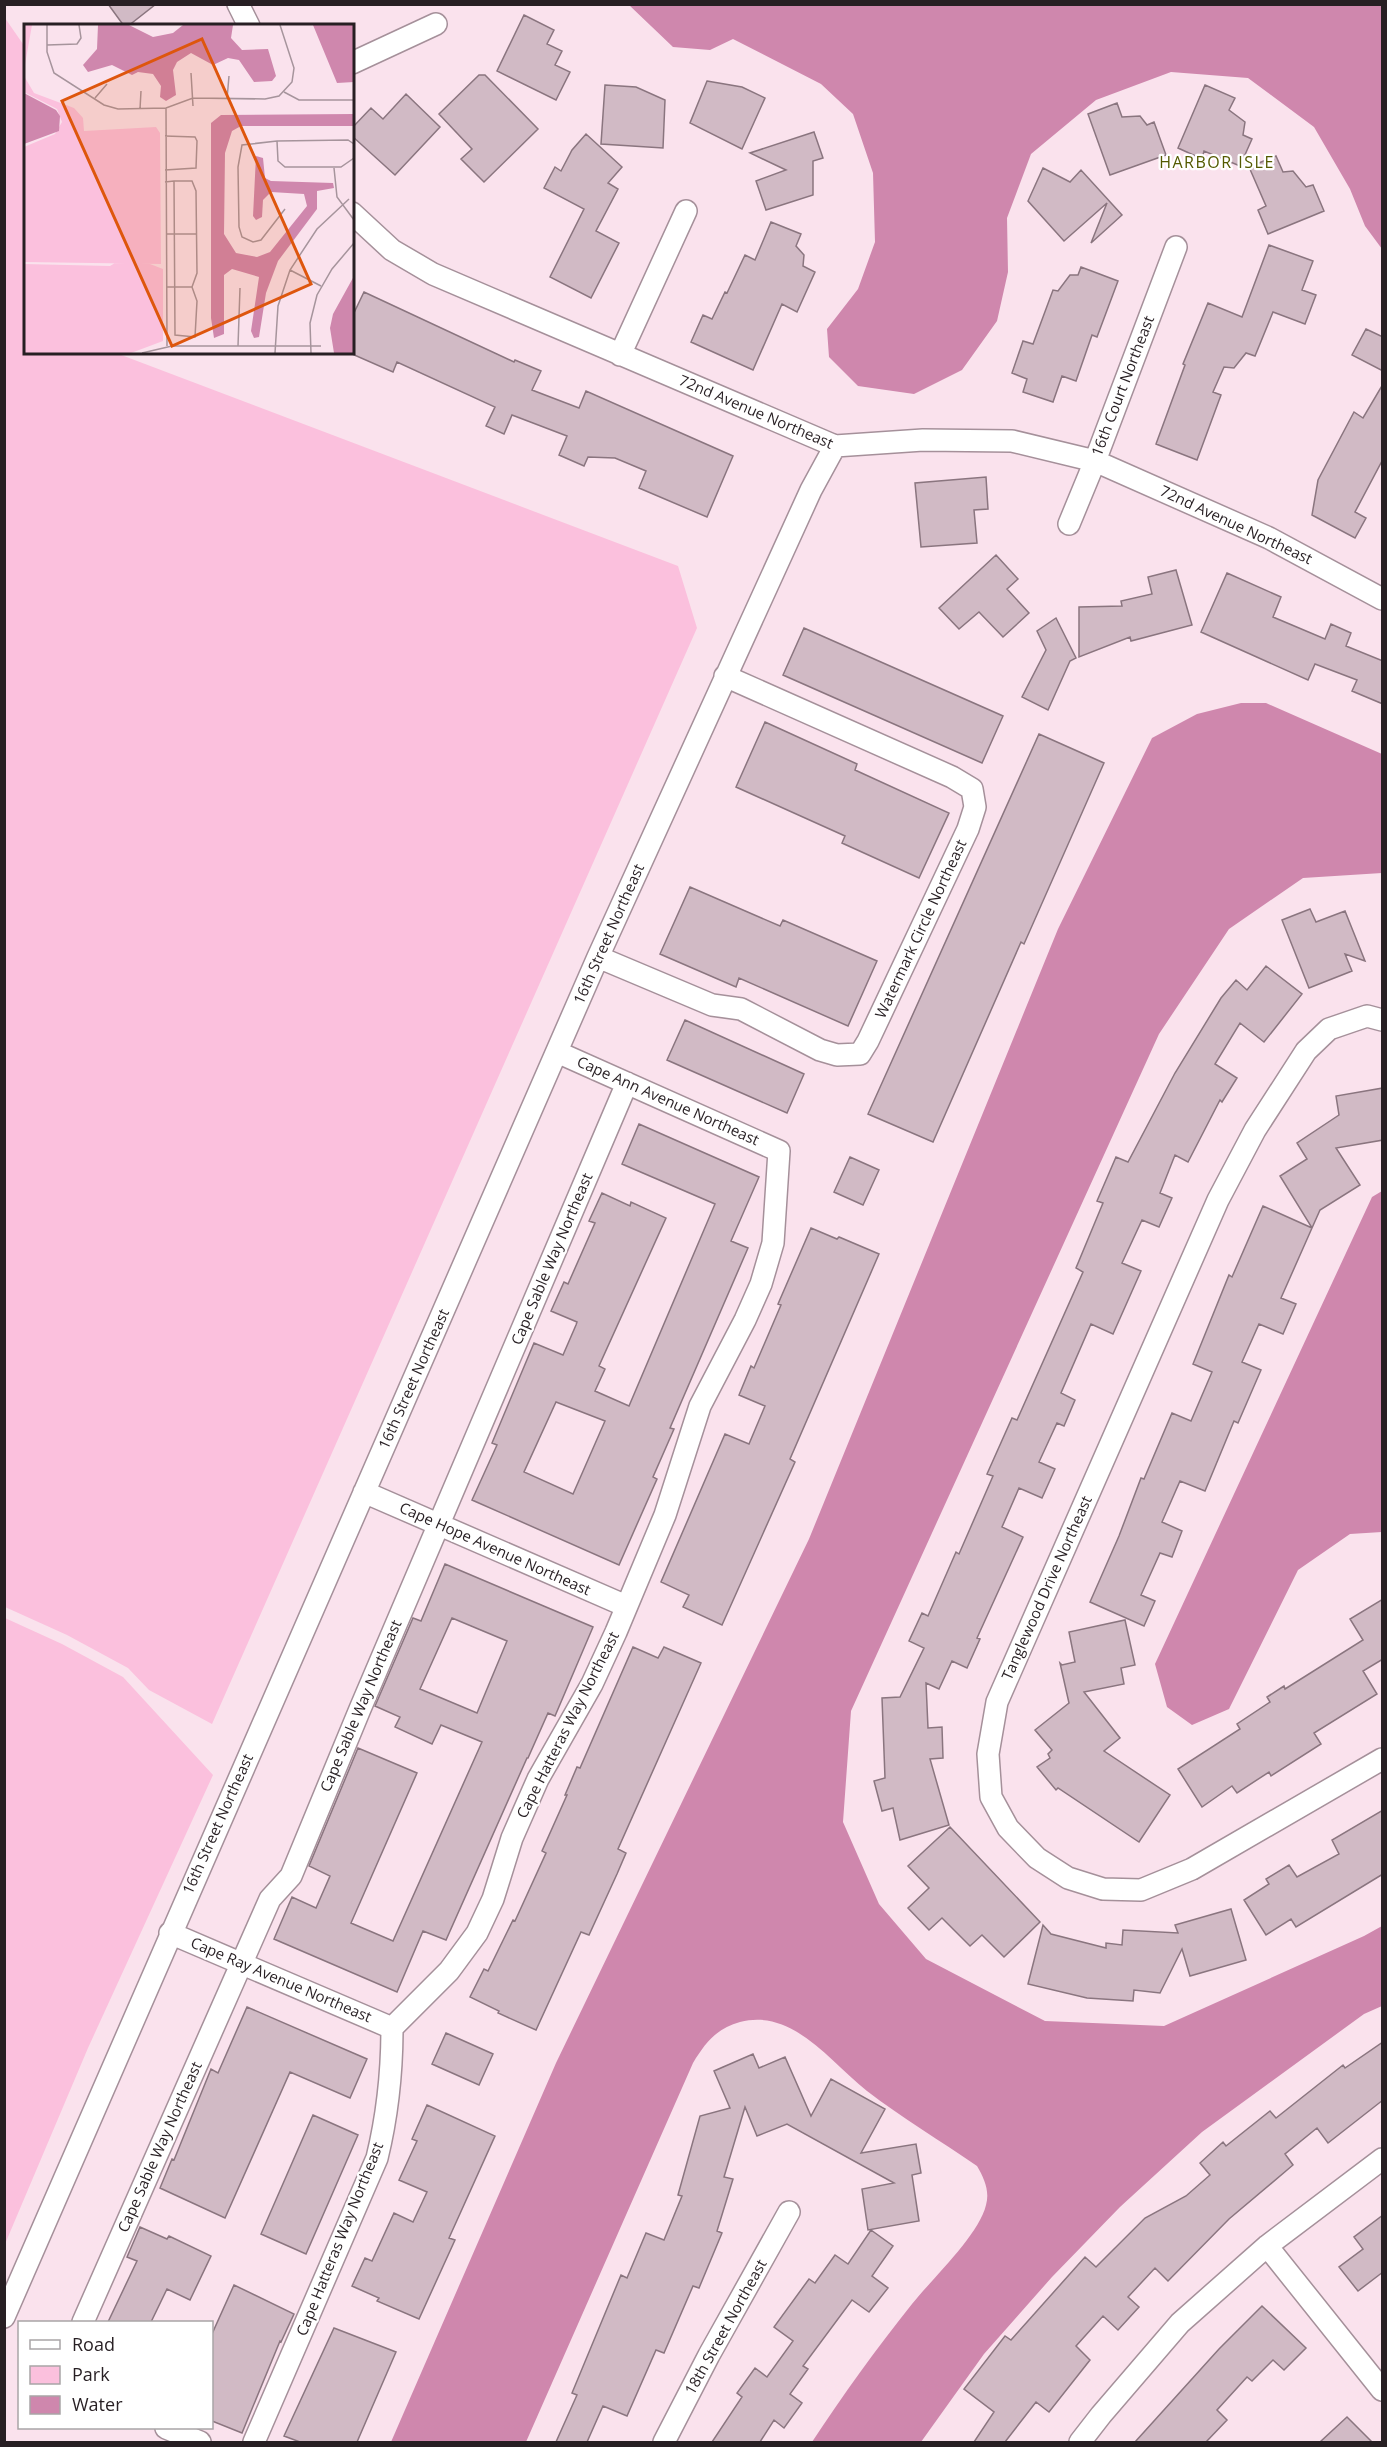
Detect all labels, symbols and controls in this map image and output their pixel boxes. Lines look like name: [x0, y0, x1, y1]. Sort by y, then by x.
inset map: [24, 24, 354, 354]
district label: HARBOR ISLE: [1159, 151, 1275, 173]
street label: 16th Court Northeast: [1086, 313, 1158, 459]
street label: 72nd Avenue Northeast: [676, 369, 837, 453]
street label: 72nd Avenue Northeast: [1157, 480, 1316, 568]
street label: Watermark Circle Northeast: [870, 836, 970, 1021]
street label: 16th Street Northeast: [568, 860, 648, 1007]
street label: Cape Ann Avenue Northeast: [574, 1051, 763, 1149]
street label: Cape Sable Way Northeast: [506, 1170, 596, 1348]
street label: 16th Street Northeast: [373, 1305, 453, 1452]
street label: Tanglewood Drive Northeast: [996, 1492, 1096, 1683]
street label: Cape Hope Avenue Northeast: [397, 1497, 594, 1599]
street label: Cape Sable Way Northeast: [315, 1617, 405, 1795]
street label: Cape Hatteras Way Northeast: [511, 1628, 623, 1821]
street label: 16th Street Northeast: [177, 1750, 257, 1897]
street label: Cape Ray Avenue Northeast: [188, 1932, 375, 2026]
street label: Cape Sable Way Northeast: [112, 2058, 206, 2235]
street label: Cape Hatteras Way Northeast: [291, 2139, 387, 2338]
street label: 18th Street Northeast: [680, 2255, 771, 2398]
legend: [18, 2321, 213, 2429]
text: Road: [72, 2332, 115, 2356]
text: Park: [72, 2362, 110, 2386]
text: Water: [72, 2392, 123, 2416]

